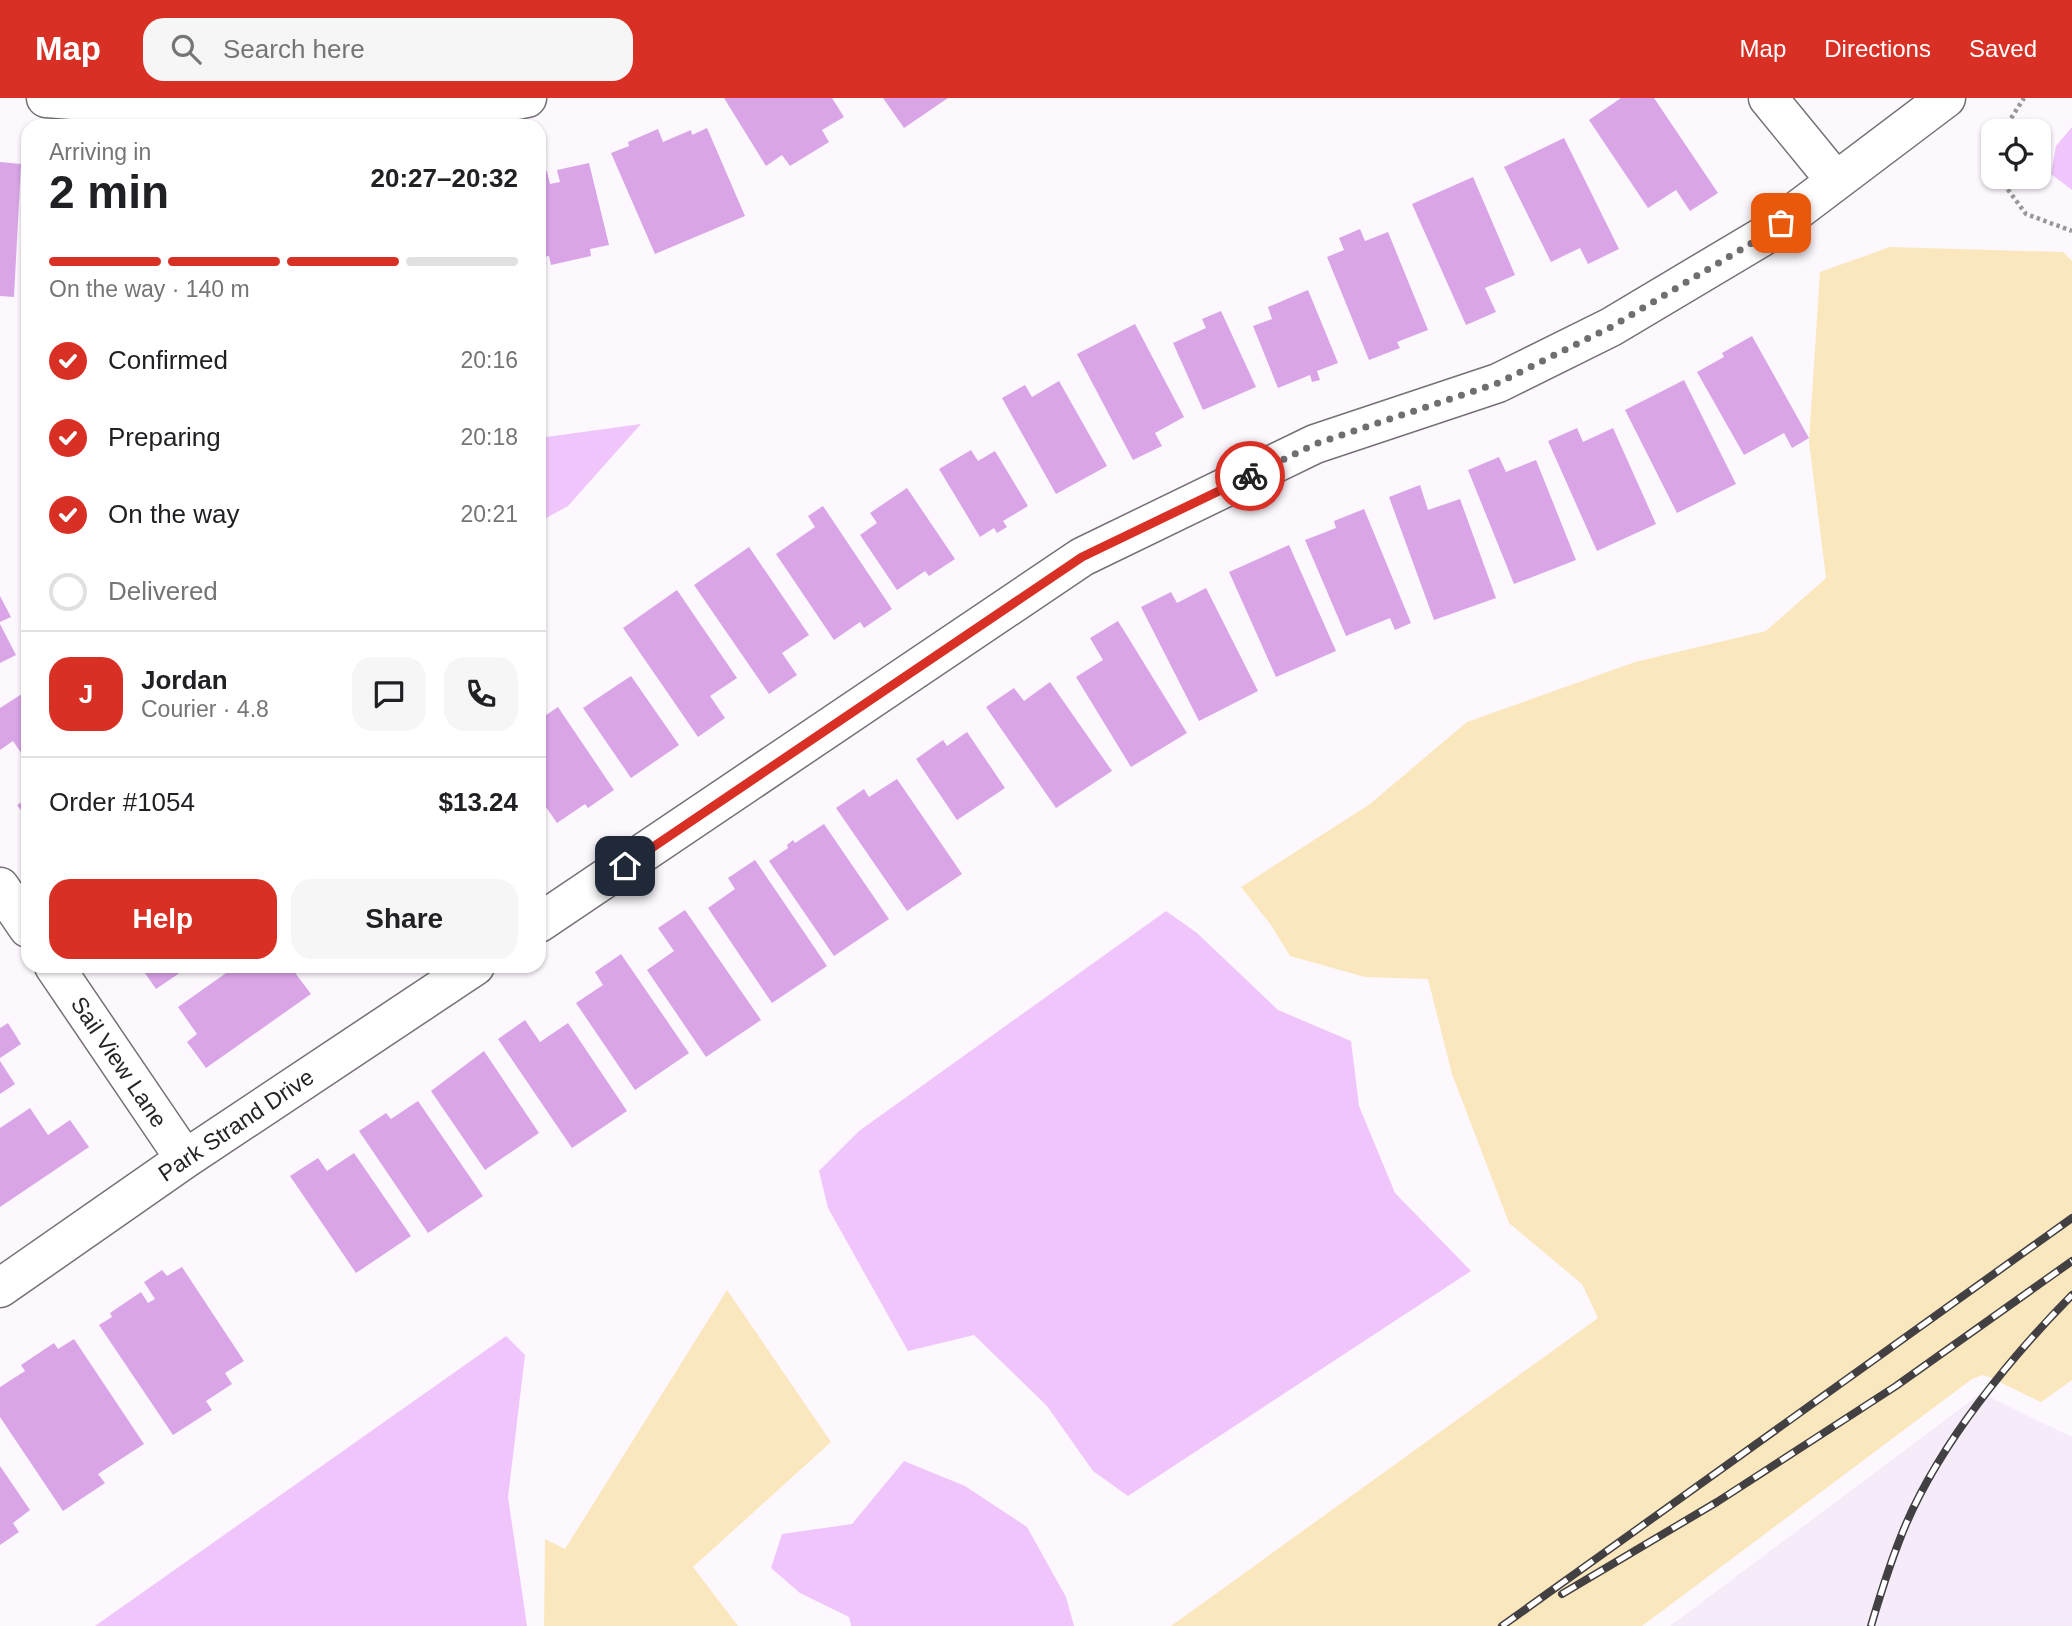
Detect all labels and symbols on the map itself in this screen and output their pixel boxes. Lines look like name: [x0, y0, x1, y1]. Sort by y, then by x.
pin: [1751, 193, 1811, 253]
courier: [1215, 441, 1285, 511]
pin: [595, 836, 655, 896]
street label: Sail View Lane: [66, 992, 172, 1132]
street label: Park Strand Drive: [153, 1063, 319, 1187]

